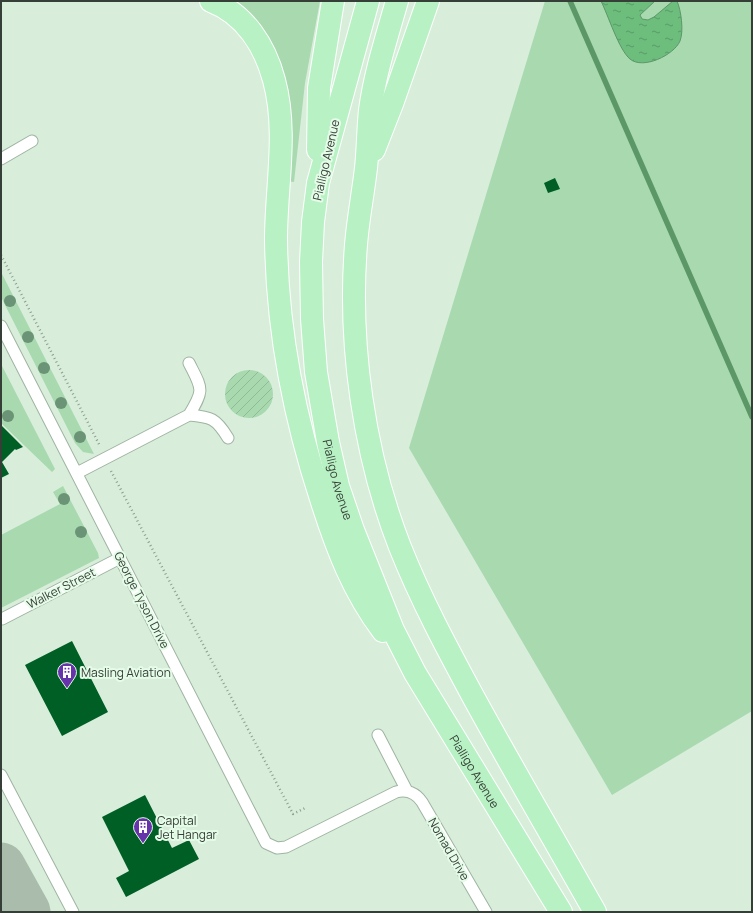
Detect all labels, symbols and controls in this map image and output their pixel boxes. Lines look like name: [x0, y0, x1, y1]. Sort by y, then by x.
street label: Pialligo Avenue: [308, 118, 344, 202]
street label: Pialligo Avenue: [319, 437, 357, 522]
street label: George Tyson Drive: [110, 549, 174, 651]
street label: Walker Street: [24, 563, 98, 613]
building icon: Masling Aviation: [56, 661, 78, 689]
place label: Masling Aviation: [81, 664, 171, 681]
street label: Pialligo Avenue: [446, 731, 504, 811]
place label: Capital Jet Hangar: [157, 812, 218, 843]
street label: Nomad Drive: [424, 815, 474, 883]
building icon: Capital Jet Hangar: [132, 816, 154, 844]

